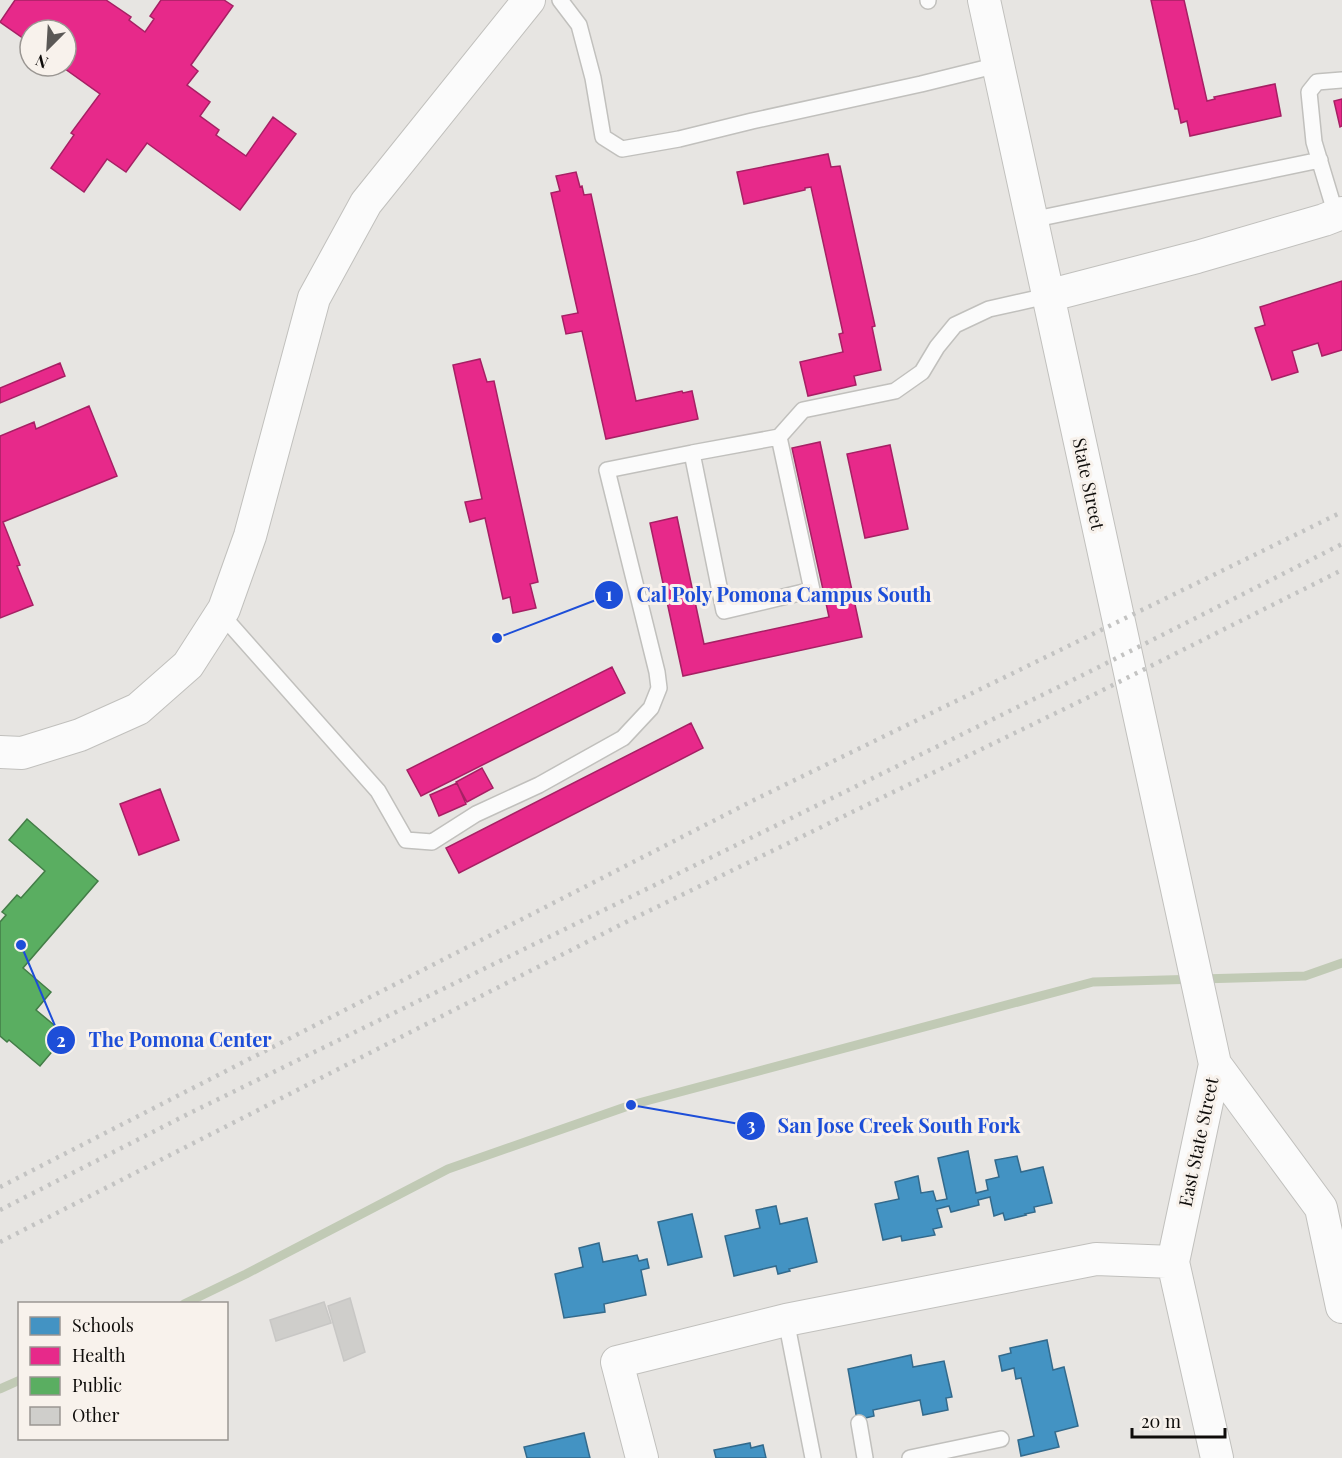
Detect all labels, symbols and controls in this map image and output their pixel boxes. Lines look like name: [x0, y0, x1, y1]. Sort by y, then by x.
north arrow: [18, 18, 78, 78]
text: N: [32, 50, 51, 74]
street label: State Street: [1068, 436, 1111, 533]
callout: Cal Poly Pomona Campus South: [594, 576, 943, 614]
text: Cal Poly Pomona Campus South: [637, 580, 931, 607]
text: 1: [606, 582, 613, 606]
callout: The Pomona Center: [46, 1021, 283, 1059]
text: The Pomona Center: [88, 1025, 272, 1052]
text: 2: [56, 1028, 66, 1052]
street label: East State Street: [1173, 1074, 1224, 1209]
callout: San Jose Creek South Fork: [736, 1107, 1033, 1145]
text: San Jose Creek South Fork: [778, 1111, 1021, 1138]
text: 3: [747, 1113, 756, 1137]
legend: [18, 1302, 228, 1440]
text: Schools: [72, 1313, 134, 1337]
text: Health: [72, 1343, 126, 1367]
text: Public: [72, 1373, 122, 1397]
scale bar: [1132, 1401, 1225, 1439]
text: Other: [72, 1403, 119, 1427]
text: 20 m: [1141, 1409, 1181, 1433]

